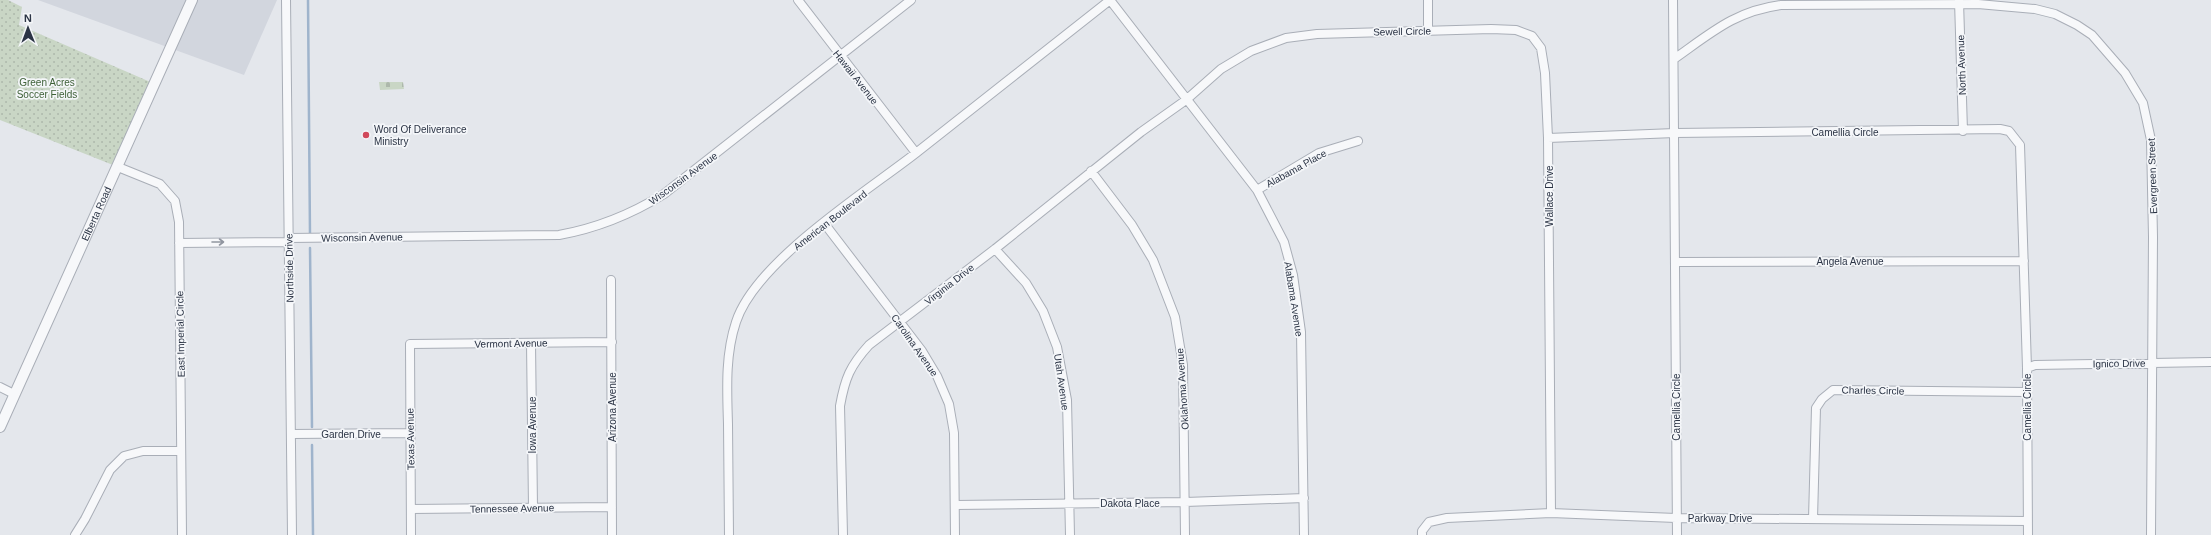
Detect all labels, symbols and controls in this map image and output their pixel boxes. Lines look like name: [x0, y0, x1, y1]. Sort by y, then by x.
north arrow: [8, 8, 48, 48]
text: N: [24, 12, 32, 24]
street label: Sewell Circle: [1373, 25, 1431, 38]
street label: North Avenue: [1955, 34, 1968, 95]
street label: Hawaii Avenue: [831, 48, 881, 107]
park label: Green Acres Soccer Fields: [17, 77, 77, 100]
place label: Word Of Deliverance Ministry: [374, 124, 467, 147]
street label: Camellia Circle: [1811, 127, 1879, 138]
marker: Word Of Deliverance Ministry: [361, 130, 371, 140]
street label: Evergreen Street: [2146, 138, 2159, 214]
street label: Alabama Place: [1264, 147, 1329, 190]
street label: Wisconsin Avenue: [647, 150, 720, 207]
street label: Wallace Drive: [1544, 165, 1555, 227]
street label: Elberta Road: [79, 185, 113, 243]
street label: American Boulevard: [791, 188, 869, 252]
street label: Wisconsin Avenue: [321, 231, 403, 244]
street label: Northside Drive: [283, 233, 296, 303]
one-way arrow: [211, 238, 224, 246]
street label: Angela Avenue: [1816, 256, 1884, 267]
street label: Alabama Avenue: [1282, 261, 1305, 338]
street label: Virginia Drive: [923, 262, 976, 307]
street label: East Imperial Circle: [174, 290, 187, 377]
street label: Carolina Avenue: [889, 312, 940, 379]
street label: Vermont Avenue: [474, 337, 548, 350]
street label: Oklahoma Avenue: [1174, 347, 1191, 430]
street label: Utah Avenue: [1052, 353, 1071, 412]
street label: Ignico Drive: [2093, 358, 2146, 369]
street label: Arizona Avenue: [607, 372, 618, 442]
street label: Camellia Circle: [1671, 373, 1682, 441]
street label: Camellia Circle: [2022, 373, 2033, 441]
street label: Charles Circle: [1842, 384, 1905, 397]
street label: Iowa Avenue: [527, 396, 538, 454]
street label: Texas Avenue: [404, 407, 417, 470]
street label: Garden Drive: [321, 429, 381, 440]
street label: Dakota Place: [1100, 498, 1160, 509]
street label: Tennessee Avenue: [470, 502, 555, 515]
street label: Parkway Drive: [1688, 513, 1753, 524]

